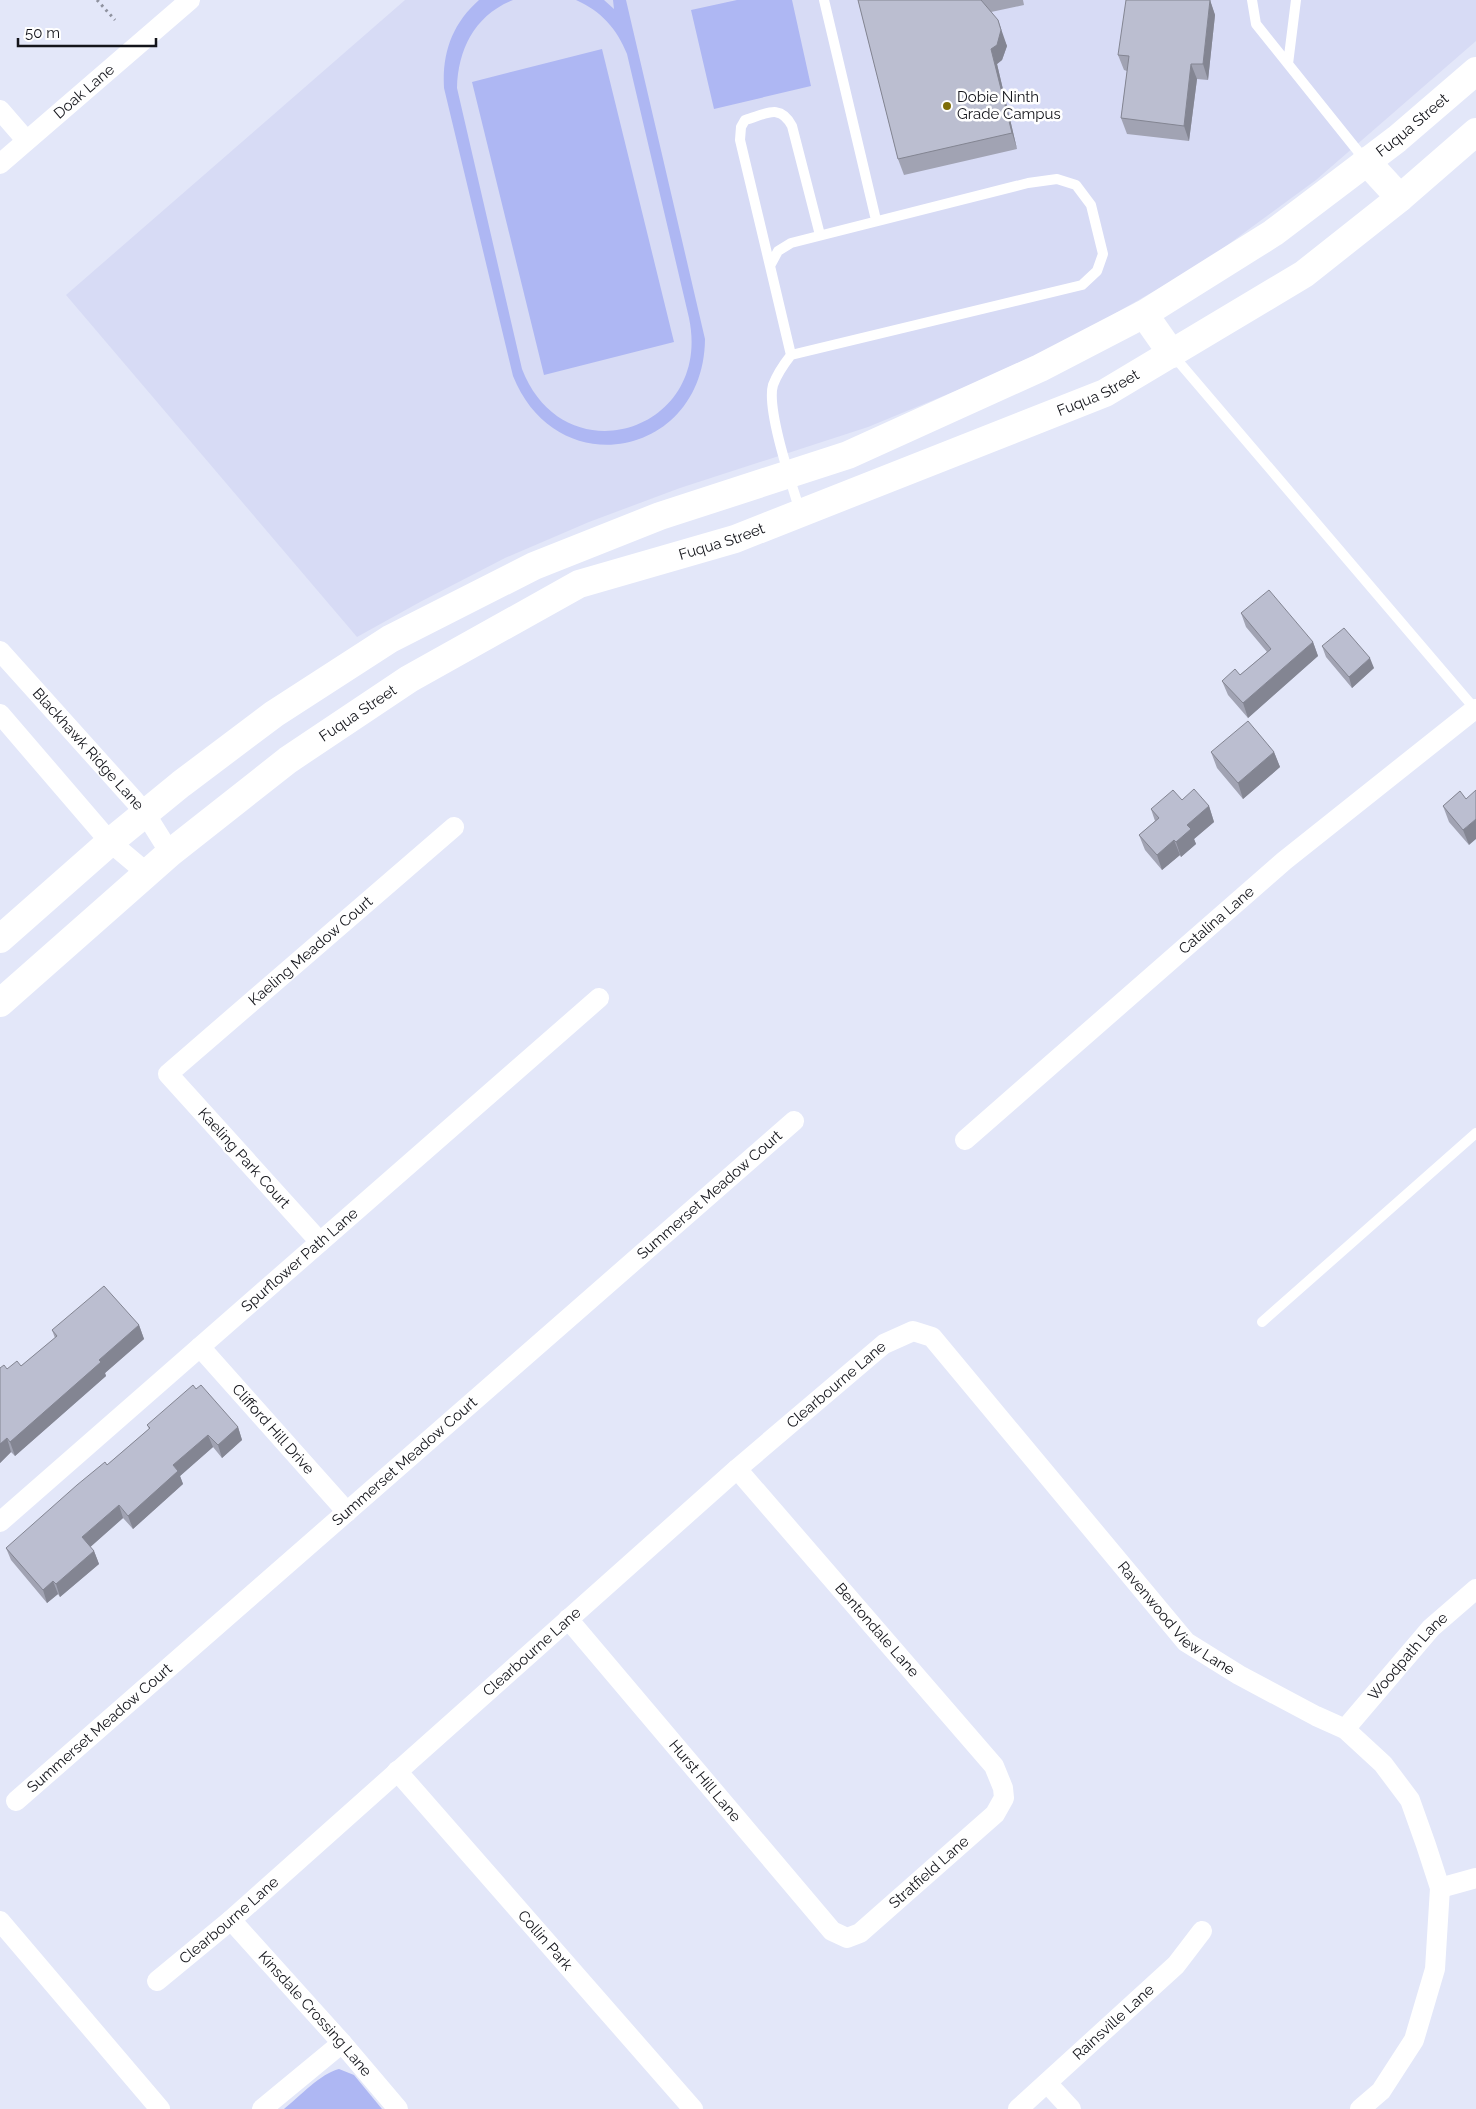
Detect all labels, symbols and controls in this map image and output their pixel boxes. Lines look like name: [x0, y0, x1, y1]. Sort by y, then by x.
scale bar: [18, 15, 155, 47]
text: 50 m: [25, 24, 60, 42]
street label: Doak Lane: [50, 60, 118, 123]
place label: Dobie Ninth Grade Campus: [957, 88, 1061, 123]
street label: Fuqua Street: [1372, 90, 1452, 161]
marker: Dobie Ninth Grade Campus: [941, 100, 953, 112]
street label: Fuqua Street: [1054, 366, 1142, 420]
street label: Fuqua Street: [677, 519, 767, 564]
street label: Fuqua Street: [316, 681, 400, 746]
street label: Blackhawk Ridge Lane: [29, 684, 148, 814]
street label: Catalina Lane: [1175, 882, 1258, 958]
street label: Kaeling Meadow Court: [245, 892, 376, 1009]
street label: Kaeling Park Court: [194, 1104, 294, 1212]
street label: Summerset Meadow Court: [633, 1127, 786, 1263]
street label: Spurflower Path Lane: [238, 1204, 362, 1316]
street label: Clearbourne Lane: [783, 1337, 890, 1432]
street label: Clifford Hill Drive: [228, 1380, 318, 1478]
street label: Summerset Meadow Court: [328, 1393, 481, 1530]
street label: Ravenwood View Lane: [1114, 1558, 1238, 1679]
street label: Bentondale Lane: [831, 1579, 923, 1681]
street label: Clearbourne Lane: [479, 1603, 585, 1700]
street label: Woodpath Lane: [1364, 1609, 1451, 1704]
street label: Summerset Meadow Court: [23, 1660, 176, 1796]
street label: Hurst Hill Lane: [665, 1736, 745, 1826]
street label: Stratfield Lane: [885, 1832, 973, 1912]
street label: Clearbourne Lane: [176, 1873, 282, 1968]
street label: Collin Park: [514, 1907, 576, 1974]
street label: Kinsdale Crossing Lane: [255, 1948, 376, 2080]
street label: Rainsville Lane: [1069, 1980, 1158, 2064]

